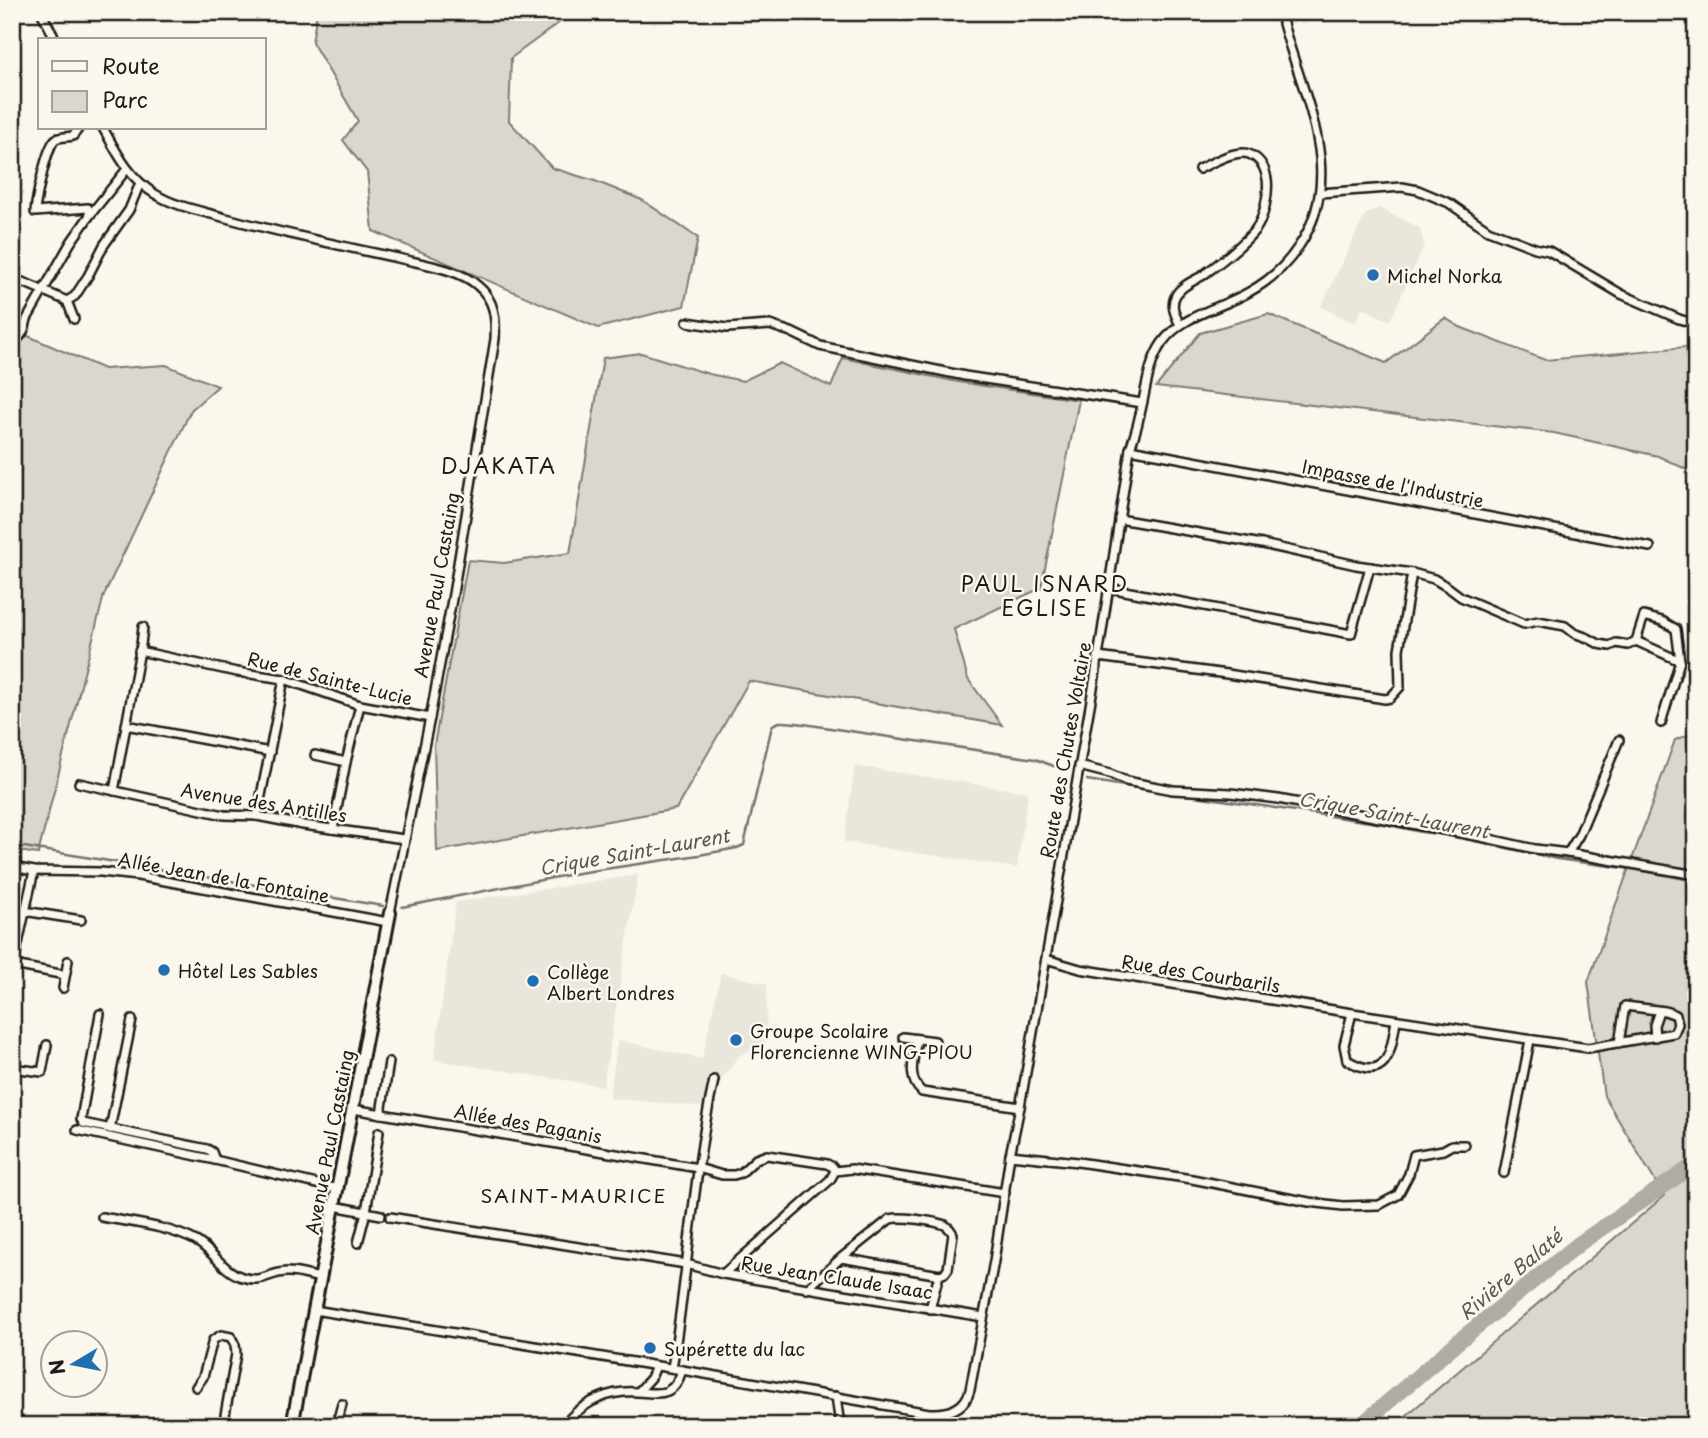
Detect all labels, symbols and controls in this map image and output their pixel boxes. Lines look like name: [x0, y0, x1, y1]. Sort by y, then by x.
legend: [38, 38, 266, 130]
text: Route: [102, 49, 160, 81]
text: Parc: [102, 83, 148, 115]
place label: Michel Norka: [1387, 262, 1503, 289]
marker: Michel Norka: [1365, 267, 1381, 283]
district label: DJAKATA: [441, 449, 557, 481]
street label: Impasse de l'Industrie: [1300, 452, 1486, 514]
street label: Avenue Paul Castaing: [406, 490, 466, 680]
district label: PAUL ISNARD EGLISE: [961, 567, 1129, 623]
street label: Route des Chutes Voltaire: [1033, 640, 1097, 860]
street label: Rue de Sainte-Lucie: [245, 644, 415, 712]
street label: Avenue des Antilles: [179, 776, 349, 828]
water label: Crique Saint-Laurent: [1297, 784, 1493, 845]
water label: Crique Saint-Laurent: [537, 820, 733, 881]
street label: Allée Jean de la Fontaine: [116, 845, 332, 909]
street label: Rue des Courbarils: [1120, 947, 1282, 999]
place label: Hôtel Les Sables: [178, 957, 318, 984]
place label: Collège Albert Londres: [547, 958, 675, 1006]
marker: Hôtel Les Sables: [156, 962, 172, 978]
marker: Collège Albert Londres: [525, 973, 541, 989]
place label: Groupe Scolaire Florencienne WING-PIOU: [750, 1017, 973, 1065]
marker: Groupe Scolaire Florencienne WING-PIOU: [728, 1032, 744, 1048]
street label: Avenue Paul Castaing: [298, 1047, 360, 1237]
street label: Allée des Paganis: [452, 1097, 604, 1149]
district label: SAINT-MAURICE: [481, 1181, 667, 1209]
water label: Rivière Balaté: [1452, 1221, 1570, 1326]
street label: Rue Jean Claude Isaac: [739, 1249, 935, 1305]
north arrow: [38, 1330, 108, 1400]
place label: Supérette du lac: [664, 1335, 805, 1362]
marker: Supérette du lac: [642, 1340, 658, 1356]
text: N: [41, 1357, 71, 1377]

